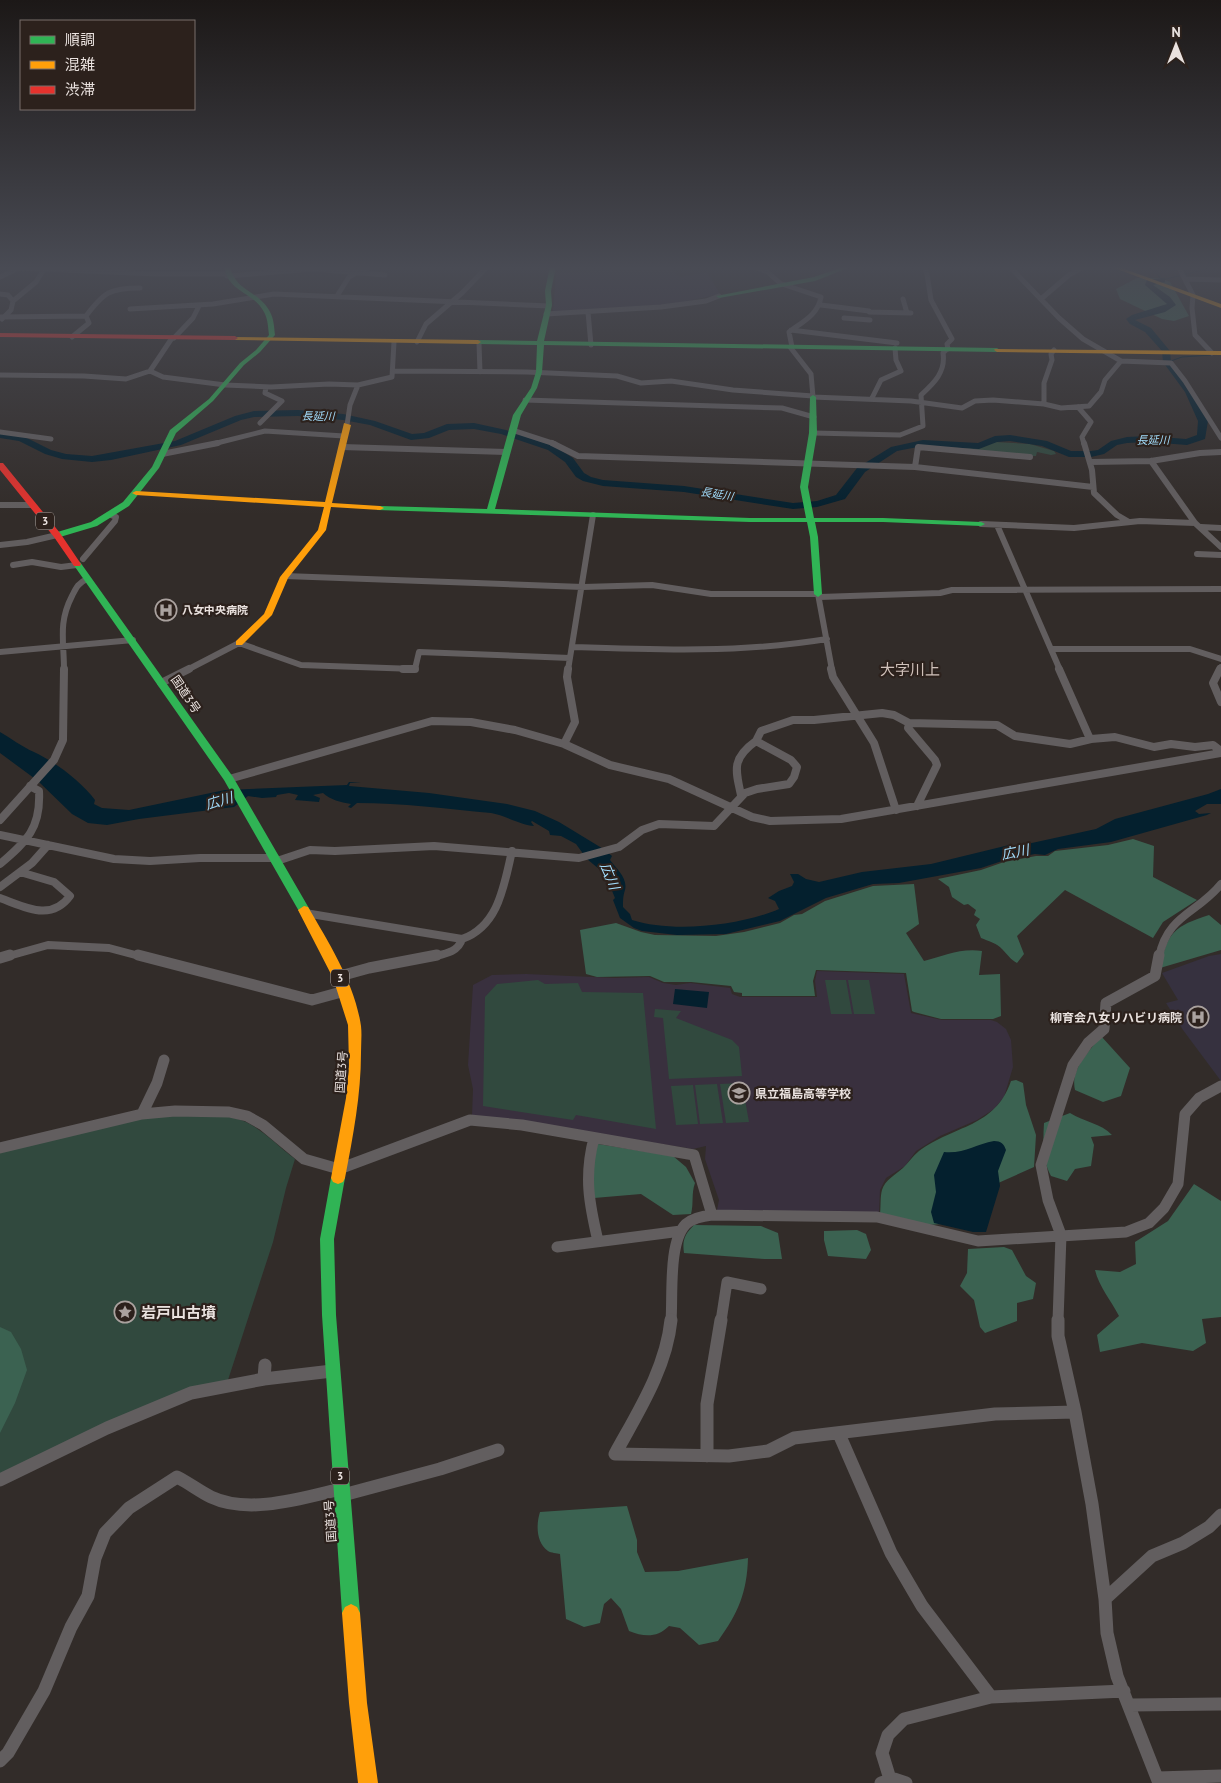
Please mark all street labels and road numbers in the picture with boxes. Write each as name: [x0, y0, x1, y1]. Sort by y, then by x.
road number: 3: [36, 512, 54, 530]
street label: 国道3号: [168, 672, 204, 716]
road number: 3: [331, 970, 349, 986]
street label: 国道3号: [332, 1050, 350, 1094]
road number: 3: [331, 1468, 349, 1484]
street label: 国道3号: [321, 1499, 339, 1543]

